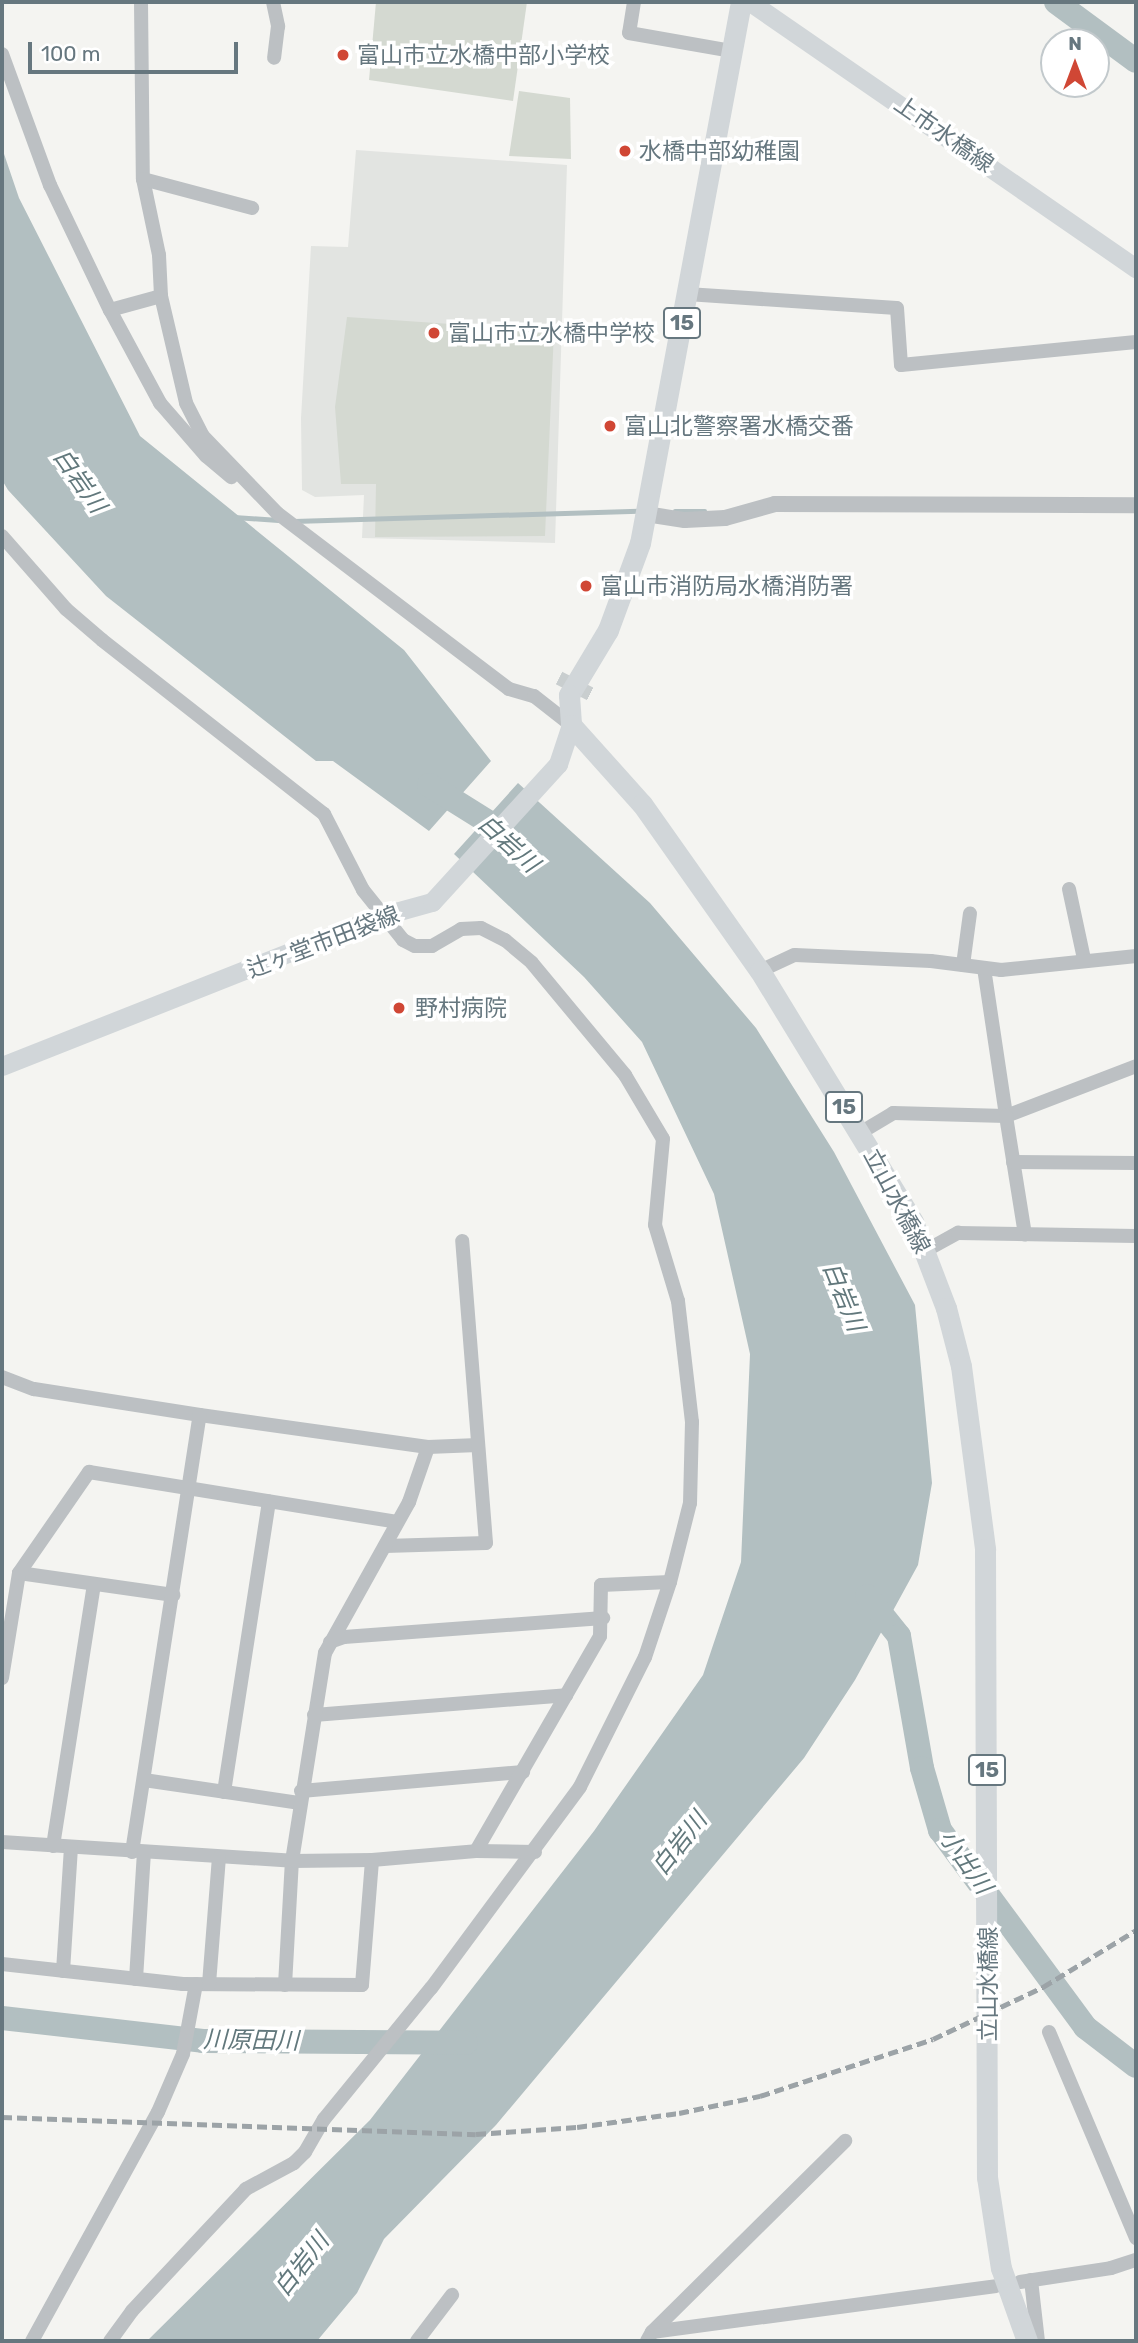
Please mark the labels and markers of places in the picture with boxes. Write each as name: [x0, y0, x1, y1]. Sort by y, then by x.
place label: 富山市立水橋中部小学校: [357, 41, 610, 69]
marker: 富山市立水橋中部小学校: [335, 47, 351, 63]
place label: 水橋中部幼稚園: [639, 137, 800, 165]
marker: 水橋中部幼稚園: [617, 143, 633, 159]
place label: 富山市立水橋中学校: [448, 319, 655, 347]
marker: 富山市立水橋中学校: [426, 325, 442, 341]
place label: 富山北警察署水橋交番: [624, 412, 854, 440]
marker: 富山北警察署水橋交番: [602, 418, 618, 434]
place label: 富山市消防局水橋消防署: [600, 572, 853, 600]
marker: 富山市消防局水橋消防署: [578, 578, 594, 594]
place label: 野村病院: [415, 994, 507, 1022]
marker: 野村病院: [389, 998, 409, 1018]

